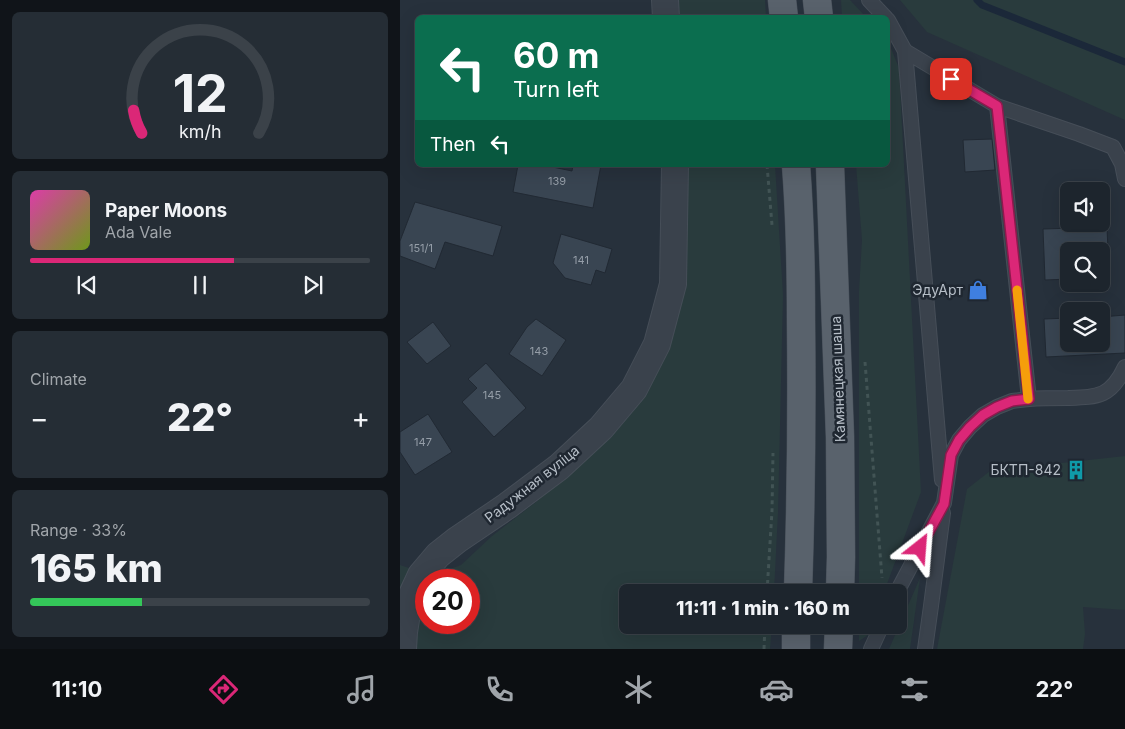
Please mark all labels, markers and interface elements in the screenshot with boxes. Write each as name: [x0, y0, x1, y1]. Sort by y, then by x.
text: 60 m: [513, 34, 600, 76]
icon: left: [430, 35, 495, 100]
pin: [930, 58, 972, 100]
text: 12: [172, 62, 228, 125]
icon: arrive: [937, 65, 965, 93]
text: Turn left: [513, 76, 599, 102]
text: km/h: [179, 121, 221, 142]
icon: left: [486, 130, 514, 158]
text: Then: [430, 133, 476, 156]
house number: 139: [548, 174, 566, 188]
map controls: [1060, 182, 1110, 352]
button: sound: [1060, 182, 1110, 232]
text: Paper Moons: [105, 199, 227, 222]
text: Ada Vale: [105, 222, 172, 242]
house number: 151/1: [409, 241, 433, 255]
button: search: [1060, 242, 1110, 292]
house number: 141: [573, 253, 589, 267]
icon: previous: [73, 271, 101, 299]
icon: pause: [186, 271, 214, 299]
icon: next: [299, 271, 327, 299]
shop icon: ЭдуАрт: [967, 279, 989, 301]
place label: ЭдуАрт: [912, 281, 963, 298]
button: layers: [1060, 302, 1110, 352]
street label: Камянецкая шаша: [827, 316, 848, 443]
house number: 143: [530, 344, 548, 358]
text: Climate: [30, 369, 87, 389]
house number: 145: [483, 388, 501, 402]
text: 22°: [167, 394, 233, 440]
text: −: [30, 401, 49, 435]
text: +: [351, 401, 370, 435]
house number: 147: [414, 435, 432, 449]
street label: Радужная вуліца: [481, 441, 582, 526]
building icon: БКТП-842: [1065, 459, 1087, 481]
place label: БКТП-842: [990, 461, 1061, 478]
text: Range · 33%: [30, 520, 127, 540]
position arrow: [893, 521, 945, 573]
text: 165 km: [30, 545, 163, 591]
speed limit sign: 20: [415, 569, 480, 634]
text: 11:11 · 1 min · 160 m: [676, 597, 850, 620]
icon: directions: [206, 672, 241, 707]
icon: music: [344, 672, 379, 707]
icon: phone: [482, 672, 517, 707]
icon: climate: [621, 672, 656, 707]
icon: car: [759, 672, 794, 707]
icon: filters: [897, 672, 932, 707]
text: 11:10: [52, 676, 102, 702]
text: 22°: [1035, 676, 1073, 702]

